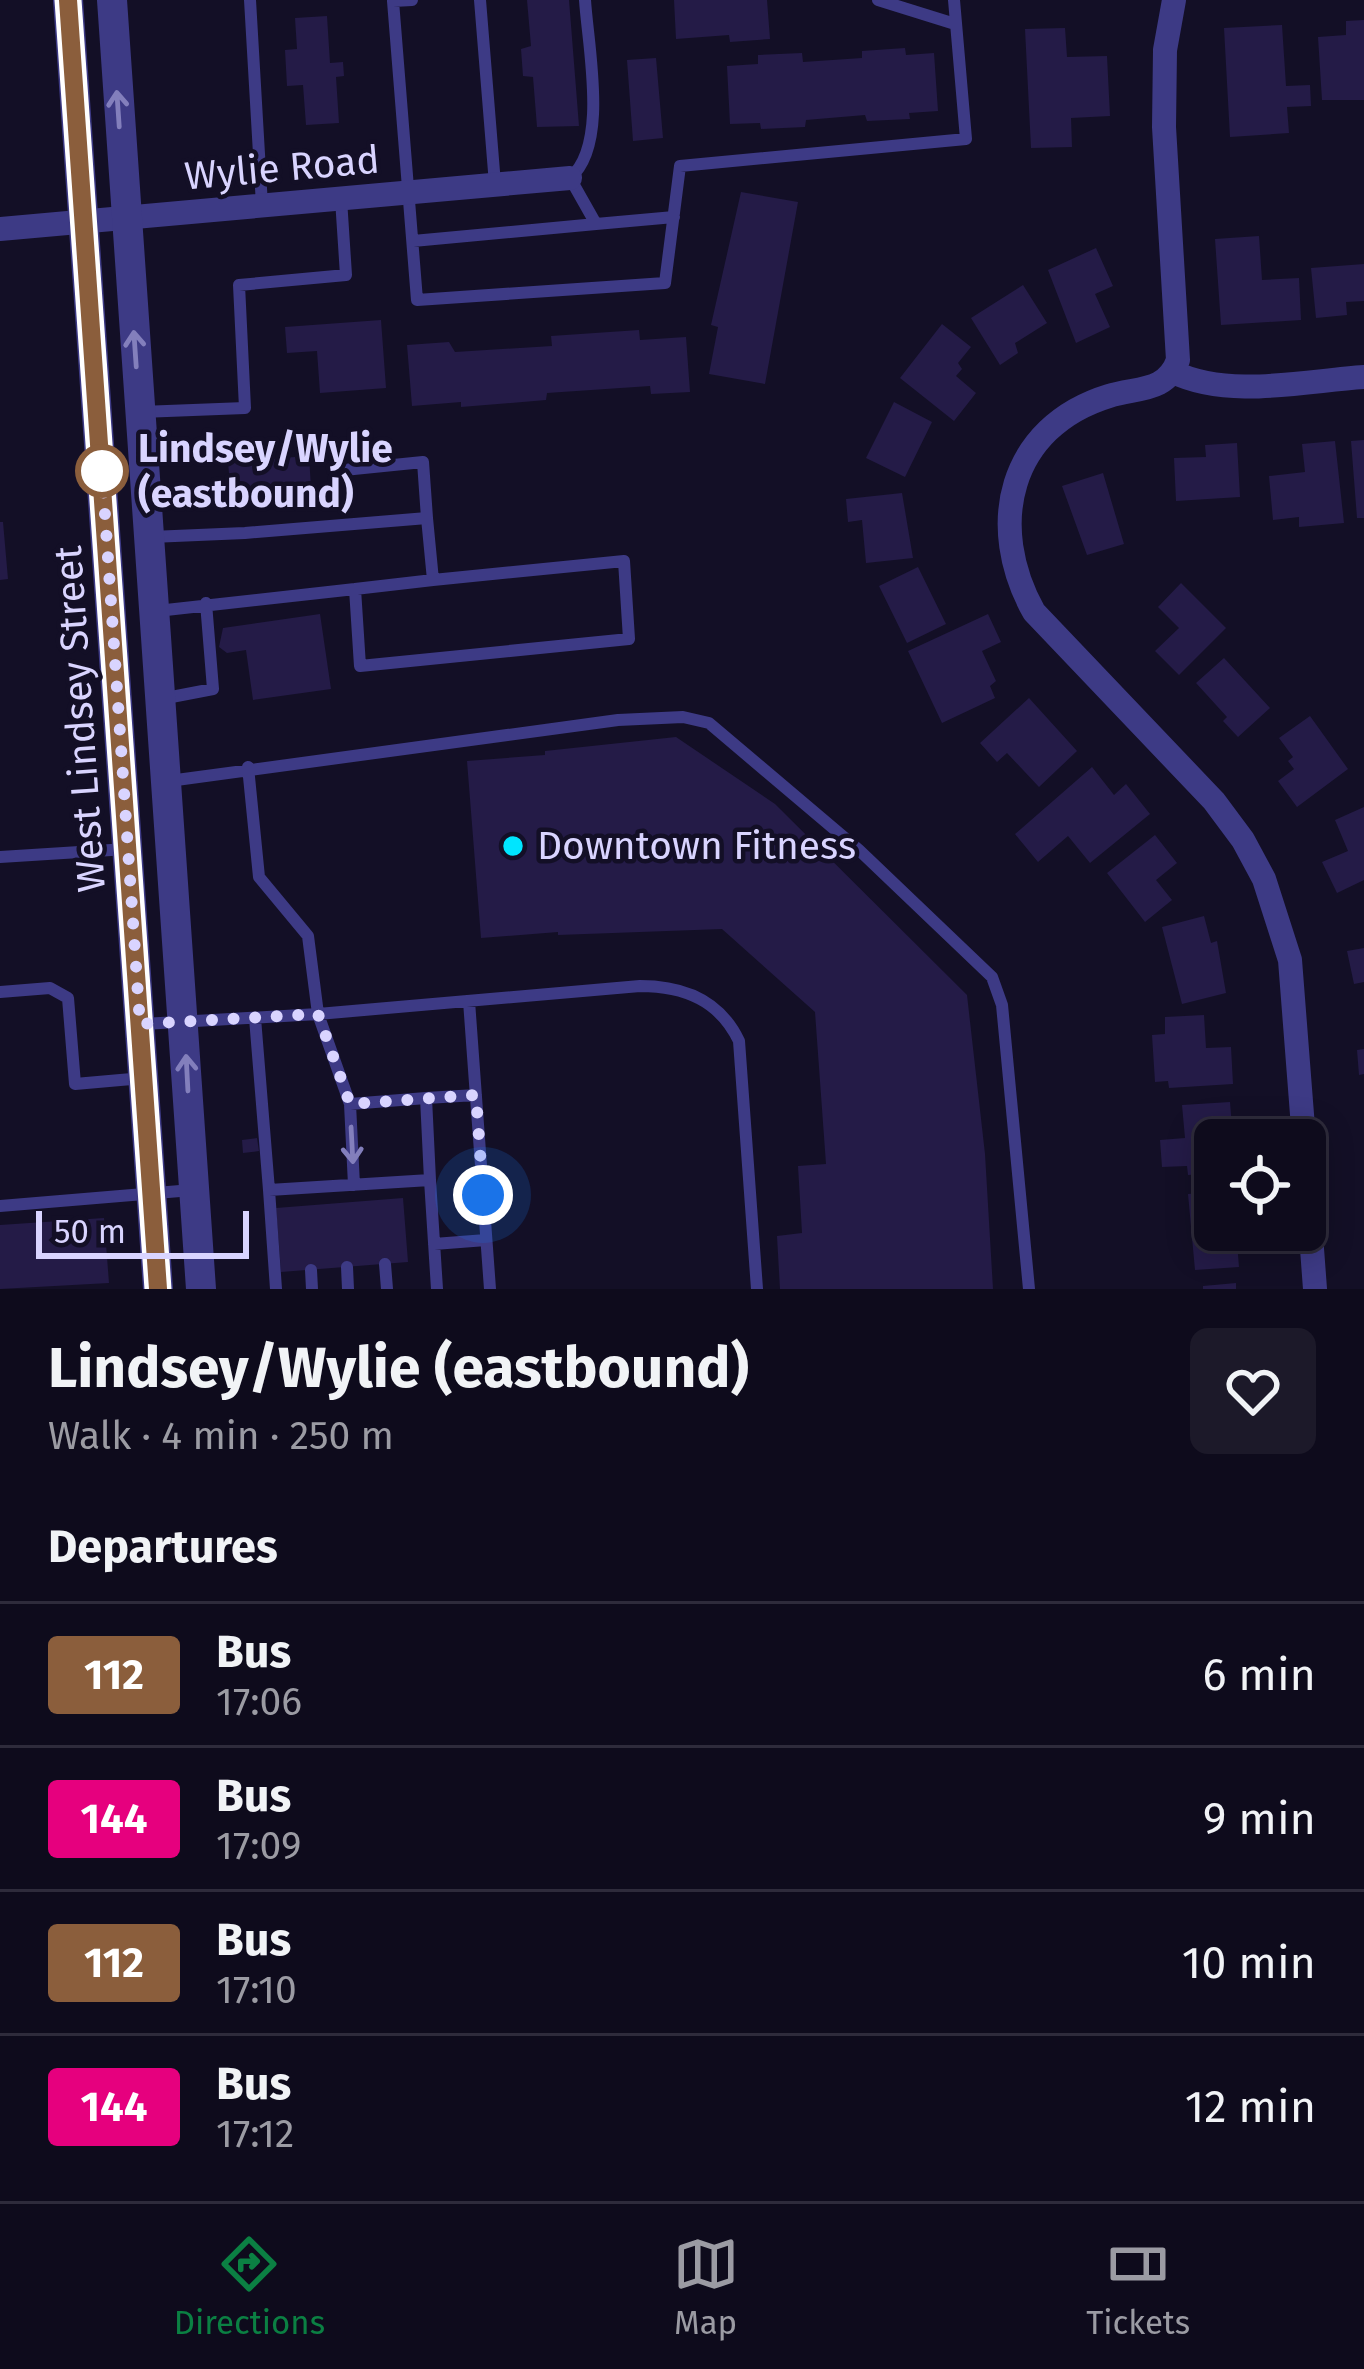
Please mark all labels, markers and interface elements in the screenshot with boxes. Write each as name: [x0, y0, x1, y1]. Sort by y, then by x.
one-way arrow: [107, 90, 130, 129]
street label: Wylie Road: [183, 137, 381, 199]
one-way arrow: [124, 330, 147, 369]
place label: Lindsey/Wylie (eastbound): [138, 426, 393, 517]
marker: Lindsey/Wylie (eastbound): [77, 446, 127, 496]
street label: West Lindsey Street: [45, 543, 115, 894]
place label: Downtown Fitness: [537, 823, 856, 869]
marker: Downtown Fitness: [500, 833, 526, 859]
one-way arrow: [176, 1054, 199, 1093]
map controls: [1194, 1119, 1326, 1251]
button: locate: [1194, 1119, 1326, 1251]
one-way arrow: [341, 1125, 364, 1164]
your location: [453, 1165, 513, 1225]
scale bar: [36, 1205, 249, 1258]
text: 50 m: [54, 1212, 126, 1252]
button: heart: [1190, 1328, 1316, 1454]
text: Lindsey/Wylie (eastbound): [48, 1334, 749, 1402]
text: Walk · 4 min · 250 m: [48, 1413, 394, 1459]
text: Departures: [48, 1520, 278, 1574]
text: Bus: [216, 1625, 291, 1679]
text: 6 min: [1202, 1648, 1316, 1702]
text: 112: [84, 1650, 144, 1700]
text: 17:06: [216, 1679, 302, 1725]
text: Bus: [216, 1769, 291, 1823]
text: 9 min: [1203, 1792, 1316, 1846]
text: 144: [81, 1794, 147, 1844]
text: 17:09: [216, 1823, 301, 1869]
text: Bus: [216, 1913, 291, 1967]
text: 10 min: [1182, 1936, 1316, 1990]
text: 112: [84, 1938, 144, 1988]
text: 17:10: [216, 1967, 297, 2013]
text: Bus: [216, 2057, 291, 2111]
text: 12 min: [1185, 2080, 1316, 2134]
text: 144: [81, 2082, 147, 2132]
text: 17:12: [216, 2111, 294, 2157]
tab: Directions: [174, 2231, 325, 2343]
tab: Map: [673, 2231, 739, 2343]
tab: Tickets: [1086, 2231, 1190, 2343]

